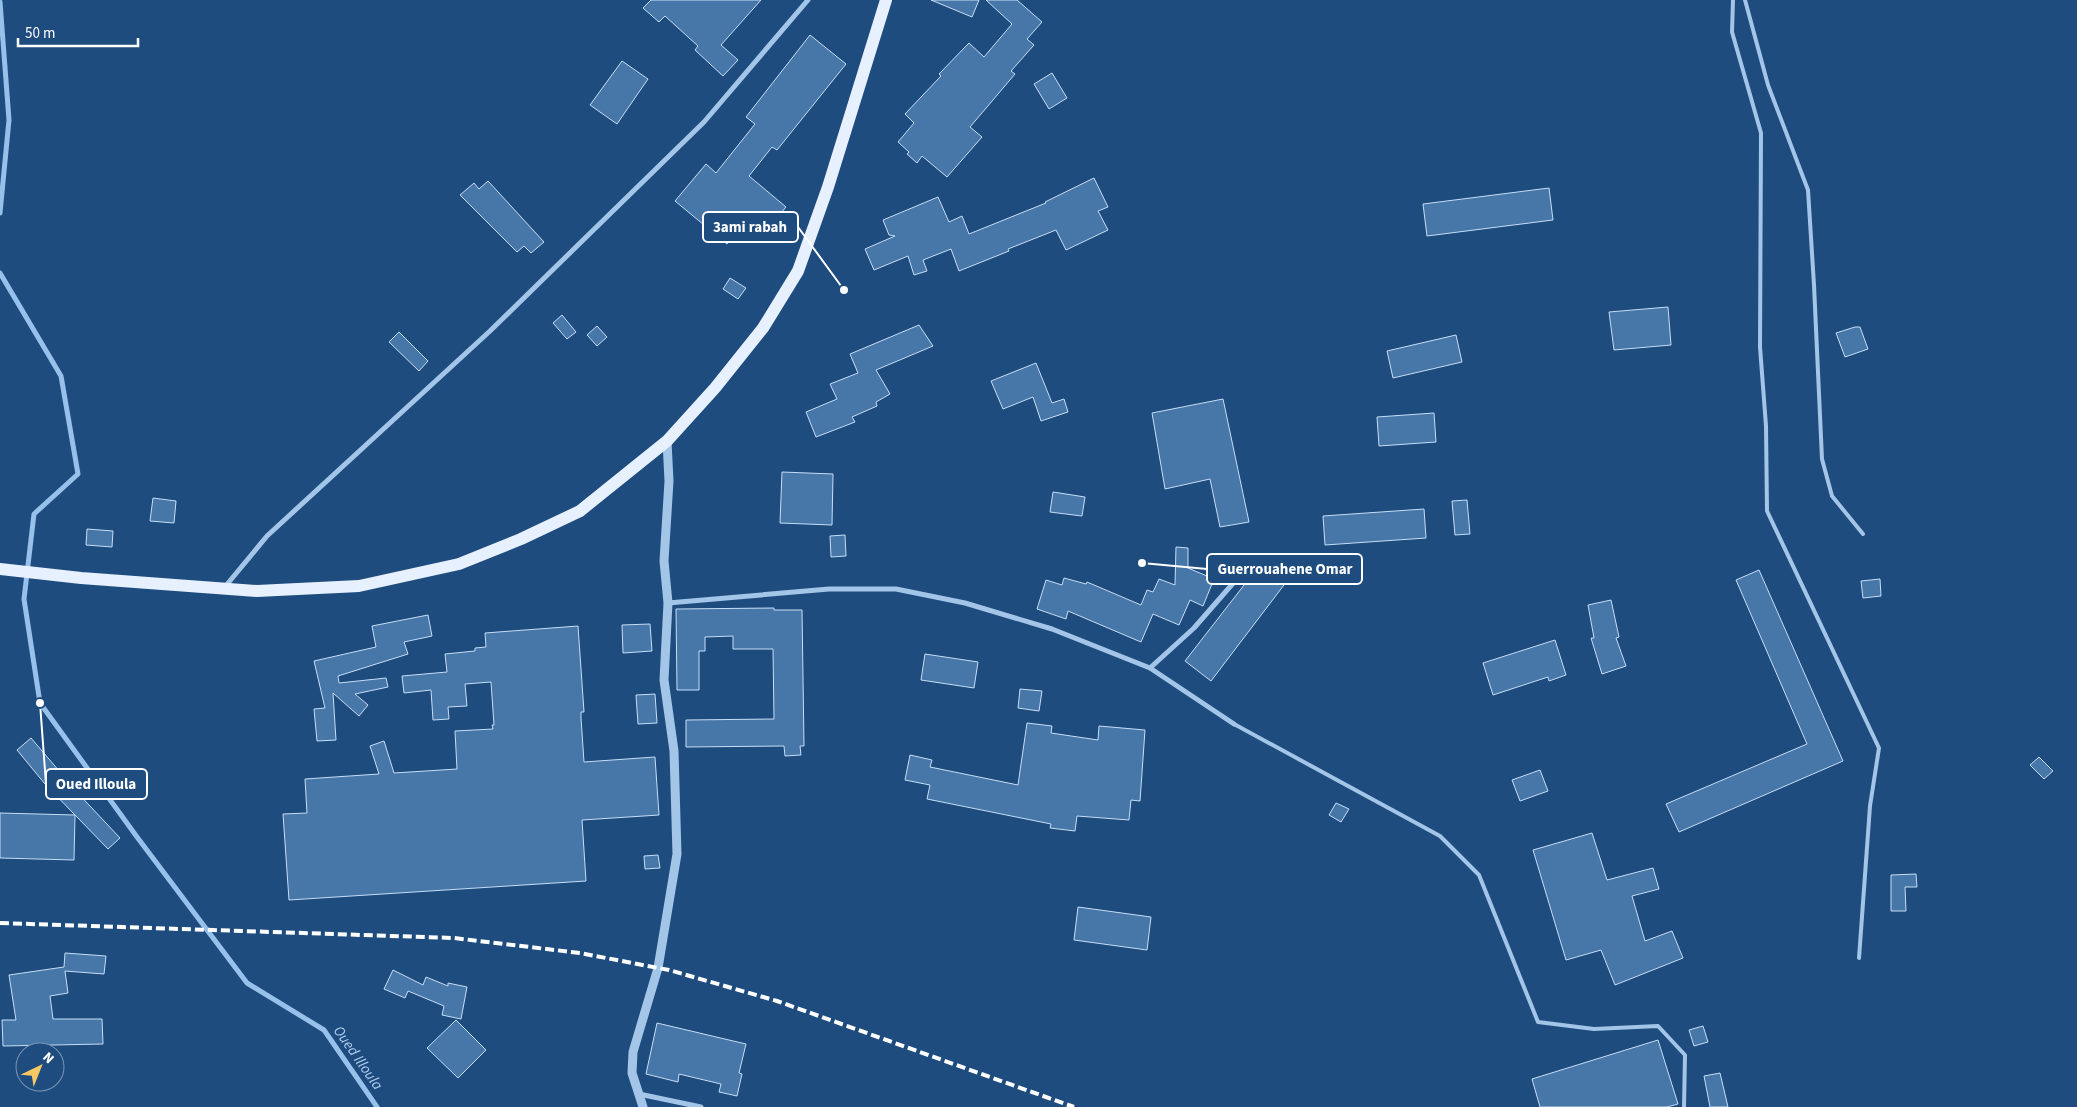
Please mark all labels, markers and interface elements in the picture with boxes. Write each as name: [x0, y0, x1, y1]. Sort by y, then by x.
scale bar: [18, 15, 138, 47]
text: 50 m: [25, 23, 55, 44]
callout: 3ami rabah: [703, 212, 798, 242]
text: 3ami rabah: [713, 217, 787, 238]
callout: Guerrouahene Omar: [1207, 554, 1362, 584]
text: Guerrouahene Omar: [1217, 559, 1353, 580]
callout: Oued Illoula: [46, 769, 147, 799]
text: Oued Illoula: [56, 774, 136, 795]
water label: Oued Illoula: [328, 1022, 388, 1094]
north arrow: [15, 1042, 65, 1092]
text: N: [38, 1048, 58, 1069]

